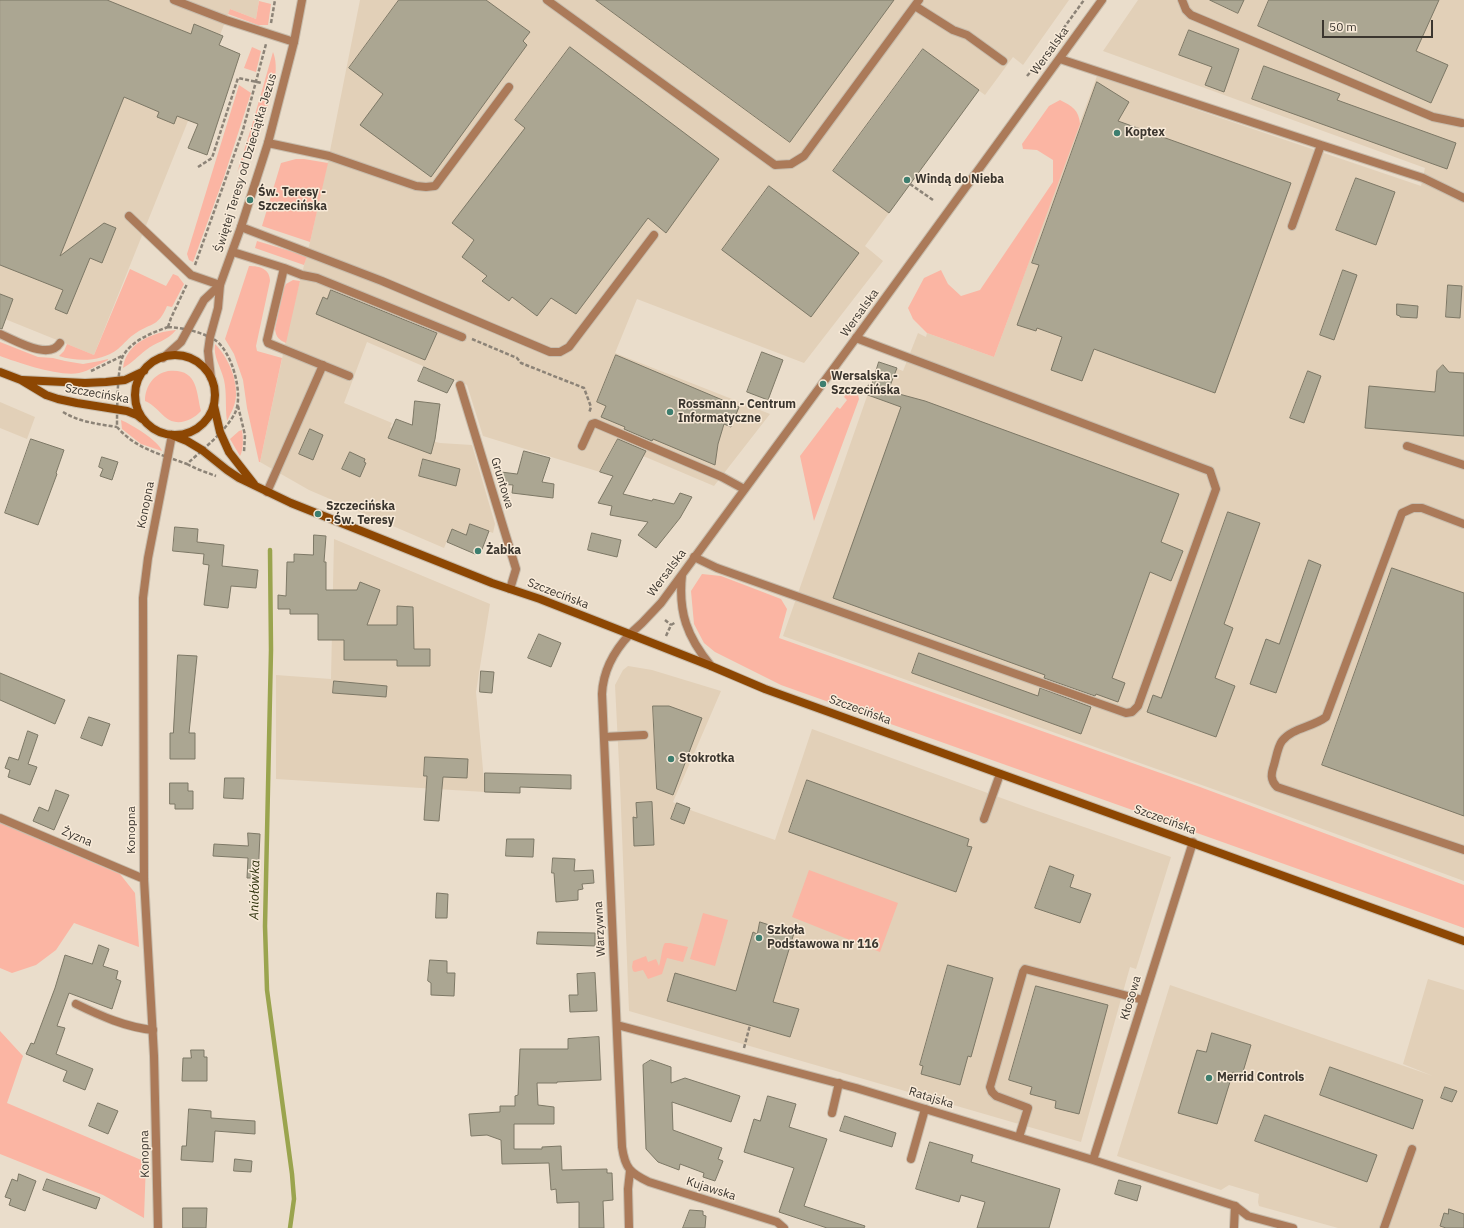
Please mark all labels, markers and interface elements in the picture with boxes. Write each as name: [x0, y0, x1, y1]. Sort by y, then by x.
scale bar: [1324, 12, 1435, 38]
text: 50 m: [1329, 19, 1357, 34]
street label: Wersalska: [1028, 24, 1072, 78]
street label: Świętej Teresy od Dzieciątka Jezus: [212, 72, 280, 254]
place label: Koptex: [1125, 126, 1165, 140]
marker: Koptex: [1112, 128, 1122, 138]
place label: Windą do Nieba: [915, 173, 1004, 187]
marker: Windą do Nieba: [902, 175, 912, 185]
place label: Św. Teresy - Szczecińska: [258, 186, 327, 214]
marker: Św. Teresy - Szczecińska: [245, 195, 255, 205]
street label: Wersalska: [838, 286, 882, 340]
place label: Wersalska - Szczecińska: [831, 370, 900, 398]
marker: Wersalska - Szczecińska: [818, 379, 828, 389]
street label: Szczecińska: [64, 381, 130, 407]
place label: Rossmann - Centrum Informatyczne: [678, 398, 796, 426]
marker: Rossmann - Centrum Informatyczne: [665, 407, 675, 417]
street label: Gruntowa: [487, 456, 517, 510]
street label: Konopna: [134, 480, 158, 530]
place label: Szczecińska - Św. Teresy: [326, 500, 395, 528]
marker: Szczecińska - Św. Teresy: [313, 509, 323, 519]
place label: Żabka: [486, 544, 521, 558]
marker: Żabka: [473, 546, 483, 556]
street label: Wersalska: [645, 546, 689, 600]
street label: Szczecińska: [525, 576, 591, 612]
street label: Szczecińska: [827, 692, 893, 728]
place label: Stokrotka: [679, 752, 734, 766]
marker: Stokrotka: [666, 754, 676, 764]
street label: Szczecińska: [1132, 802, 1198, 838]
street label: Konopna: [125, 806, 139, 854]
street label: Żyzna: [60, 824, 94, 850]
water label: Aniołówka: [247, 860, 263, 920]
street label: Warzywna: [591, 901, 609, 957]
place label: Szkoła Podstawowa nr 116: [767, 924, 879, 952]
marker: Szkoła Podstawowa nr 116: [754, 933, 764, 943]
street label: Kłosowa: [1117, 974, 1145, 1022]
place label: Merrid Controls: [1217, 1071, 1304, 1085]
marker: Merrid Controls: [1204, 1073, 1214, 1083]
street label: Ratajska: [907, 1084, 955, 1112]
street label: Konopna: [137, 1130, 153, 1178]
street label: Kujawska: [684, 1174, 738, 1204]

